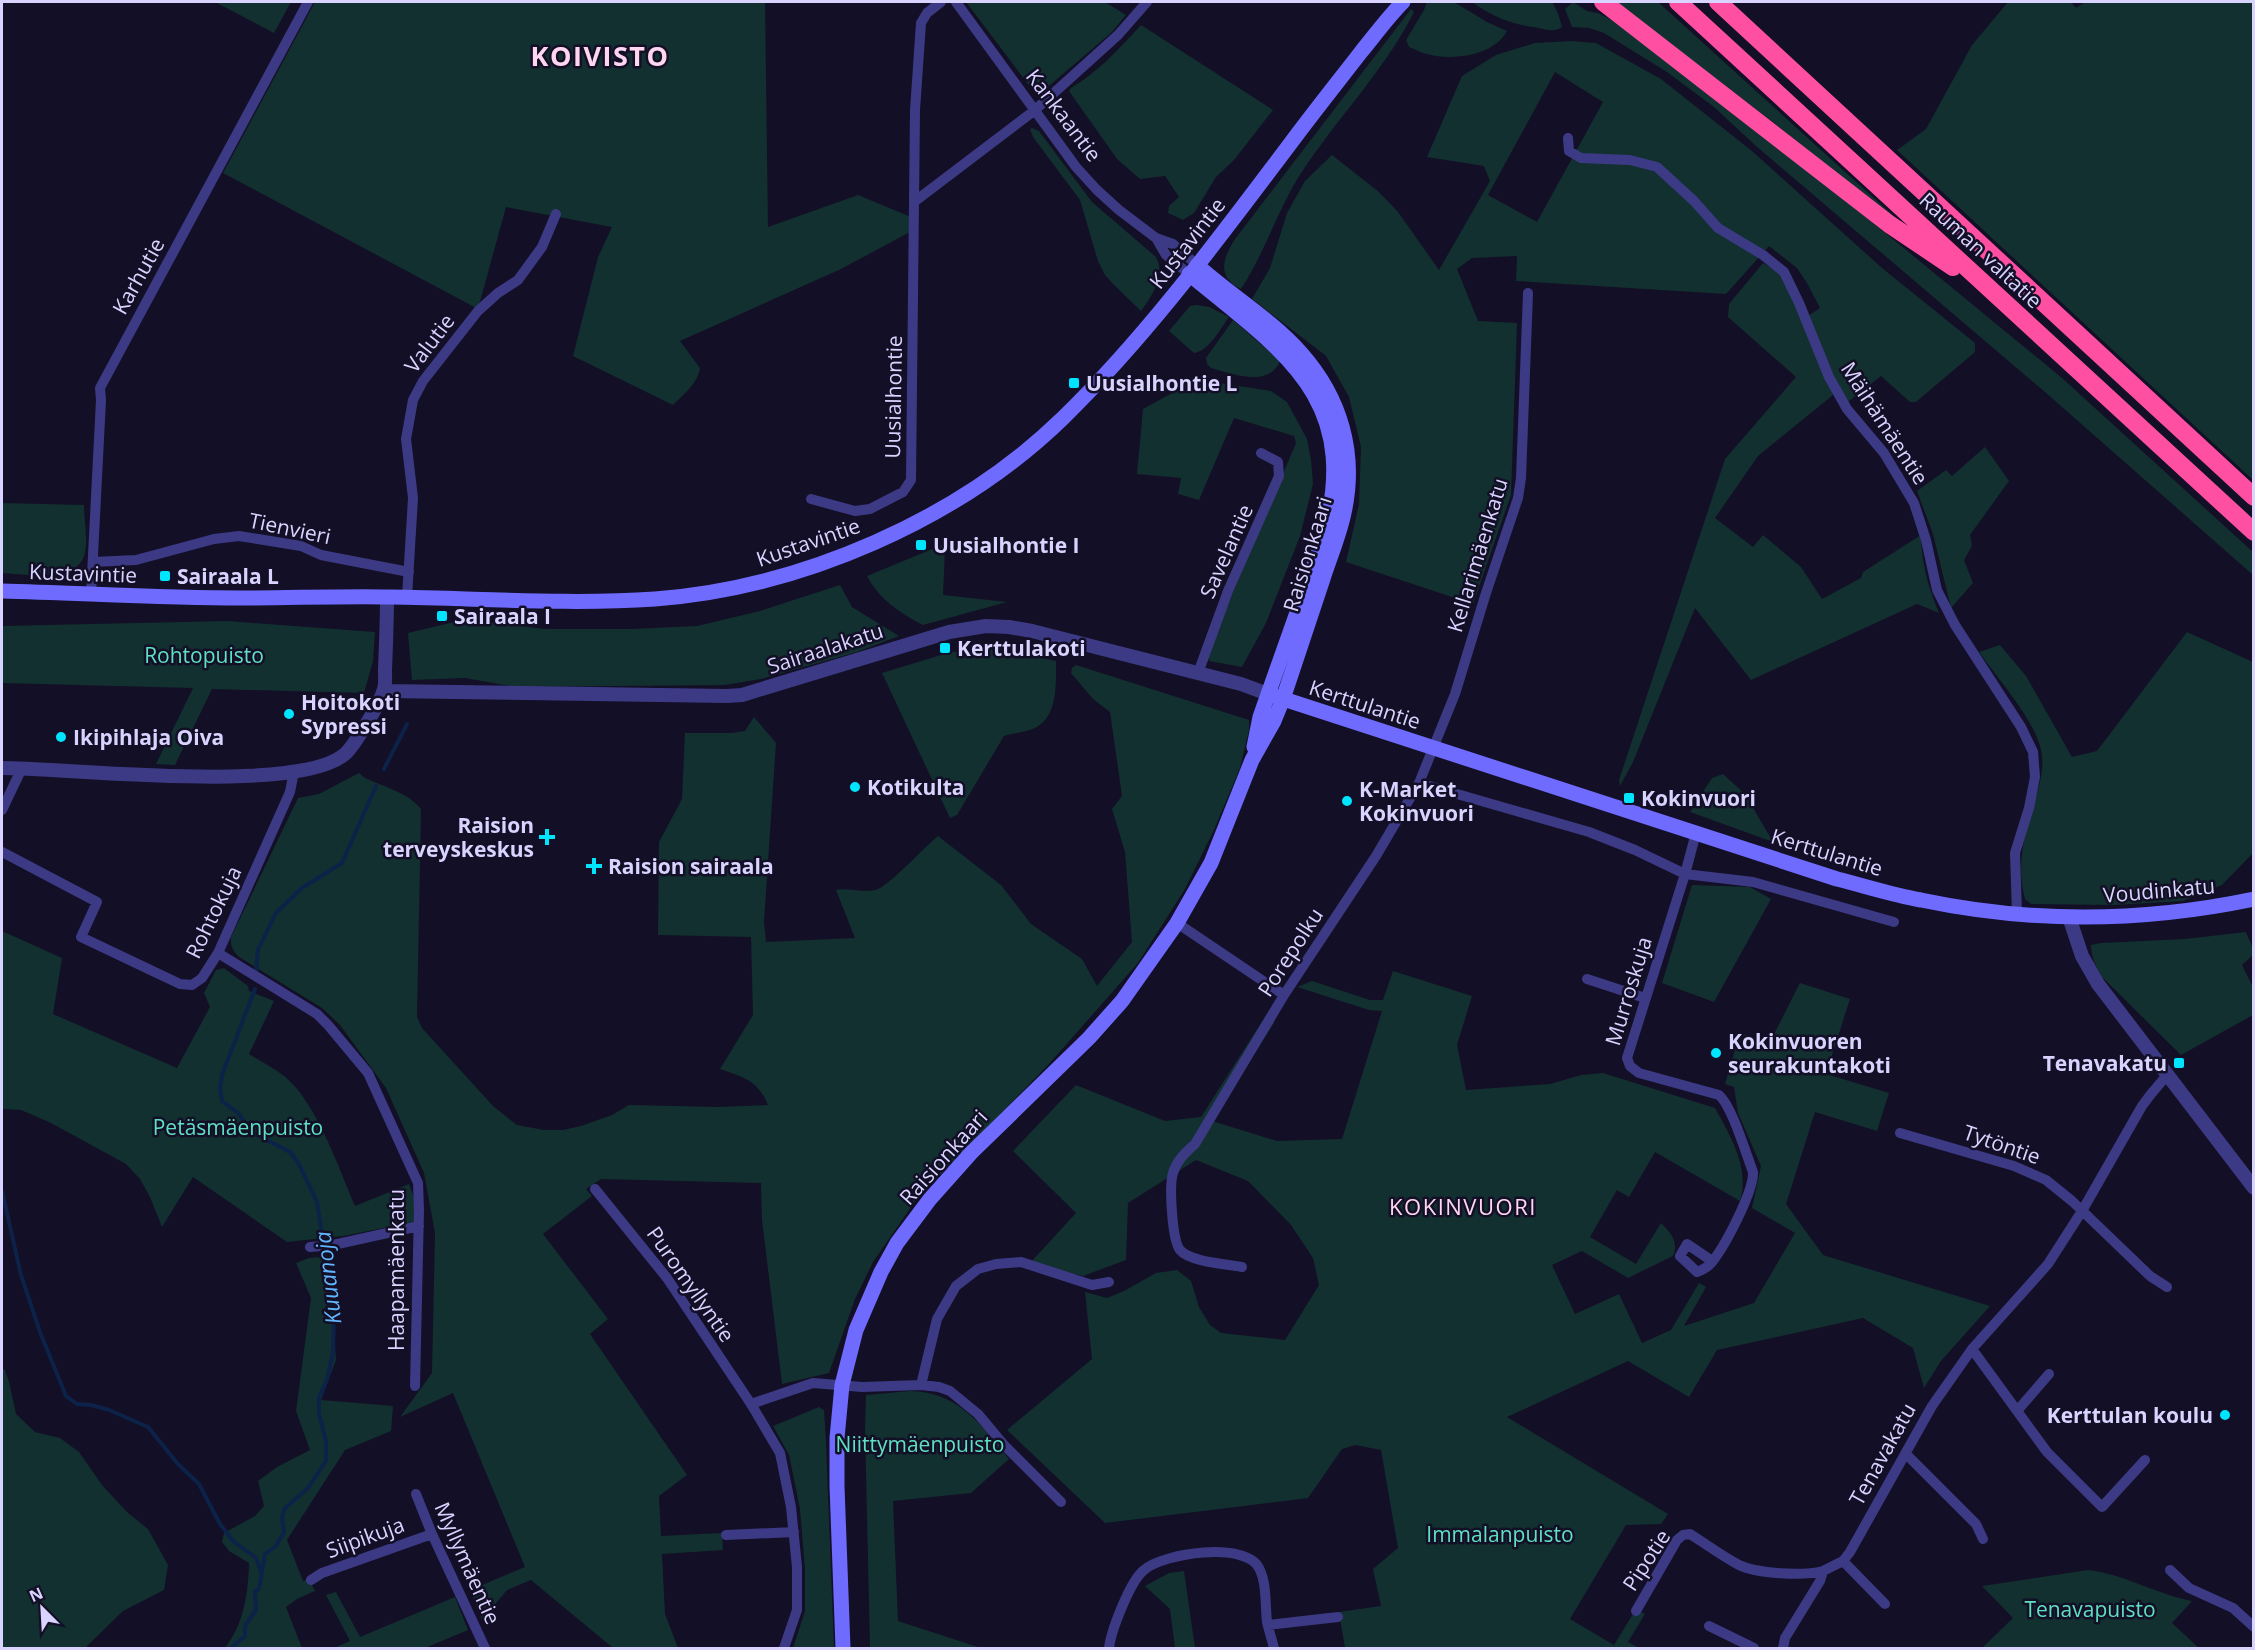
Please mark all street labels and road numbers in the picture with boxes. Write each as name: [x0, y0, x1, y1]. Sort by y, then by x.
street label: Kankaantie: [1020, 63, 1108, 167]
street label: Rauman valtatie: [1914, 186, 2048, 314]
street label: Kustavintie: [1143, 192, 1231, 294]
street label: Karhutie: [106, 233, 170, 319]
street label: Valutie: [398, 308, 460, 378]
street label: Uusialhontie: [878, 335, 908, 459]
street label: Mäihämäentie: [1835, 356, 1935, 490]
street label: Kellarimäenkatu: [1440, 475, 1514, 635]
street label: Raisionkaari: [1276, 493, 1338, 615]
street label: Savelantie: [1193, 500, 1259, 602]
street label: Tienvieri: [246, 506, 334, 550]
street label: Kustavintie: [752, 511, 864, 573]
street label: Kustavintie: [28, 557, 138, 589]
street label: Sairaalakatu: [763, 616, 887, 680]
street label: Kerttulantie: [1306, 673, 1424, 735]
street label: Kerttulantie: [1768, 822, 1886, 882]
street label: Rohtokuja: [179, 861, 247, 963]
street label: Voudinkatu: [2102, 871, 2216, 909]
street label: Porepolku: [1251, 902, 1329, 1002]
street label: Murroskuja: [1598, 933, 1658, 1049]
street label: Raisionkaari: [893, 1103, 993, 1211]
street label: Tytöntie: [1960, 1118, 2044, 1170]
street label: Haapamäenkatu: [382, 1189, 410, 1351]
street label: Puromyllyntie: [641, 1221, 741, 1347]
street label: Tenavakatu: [1842, 1398, 1922, 1510]
street label: Myllymäentie: [429, 1498, 507, 1628]
street label: Siipikuja: [322, 1510, 408, 1564]
street label: Pipotie: [1616, 1524, 1676, 1596]

